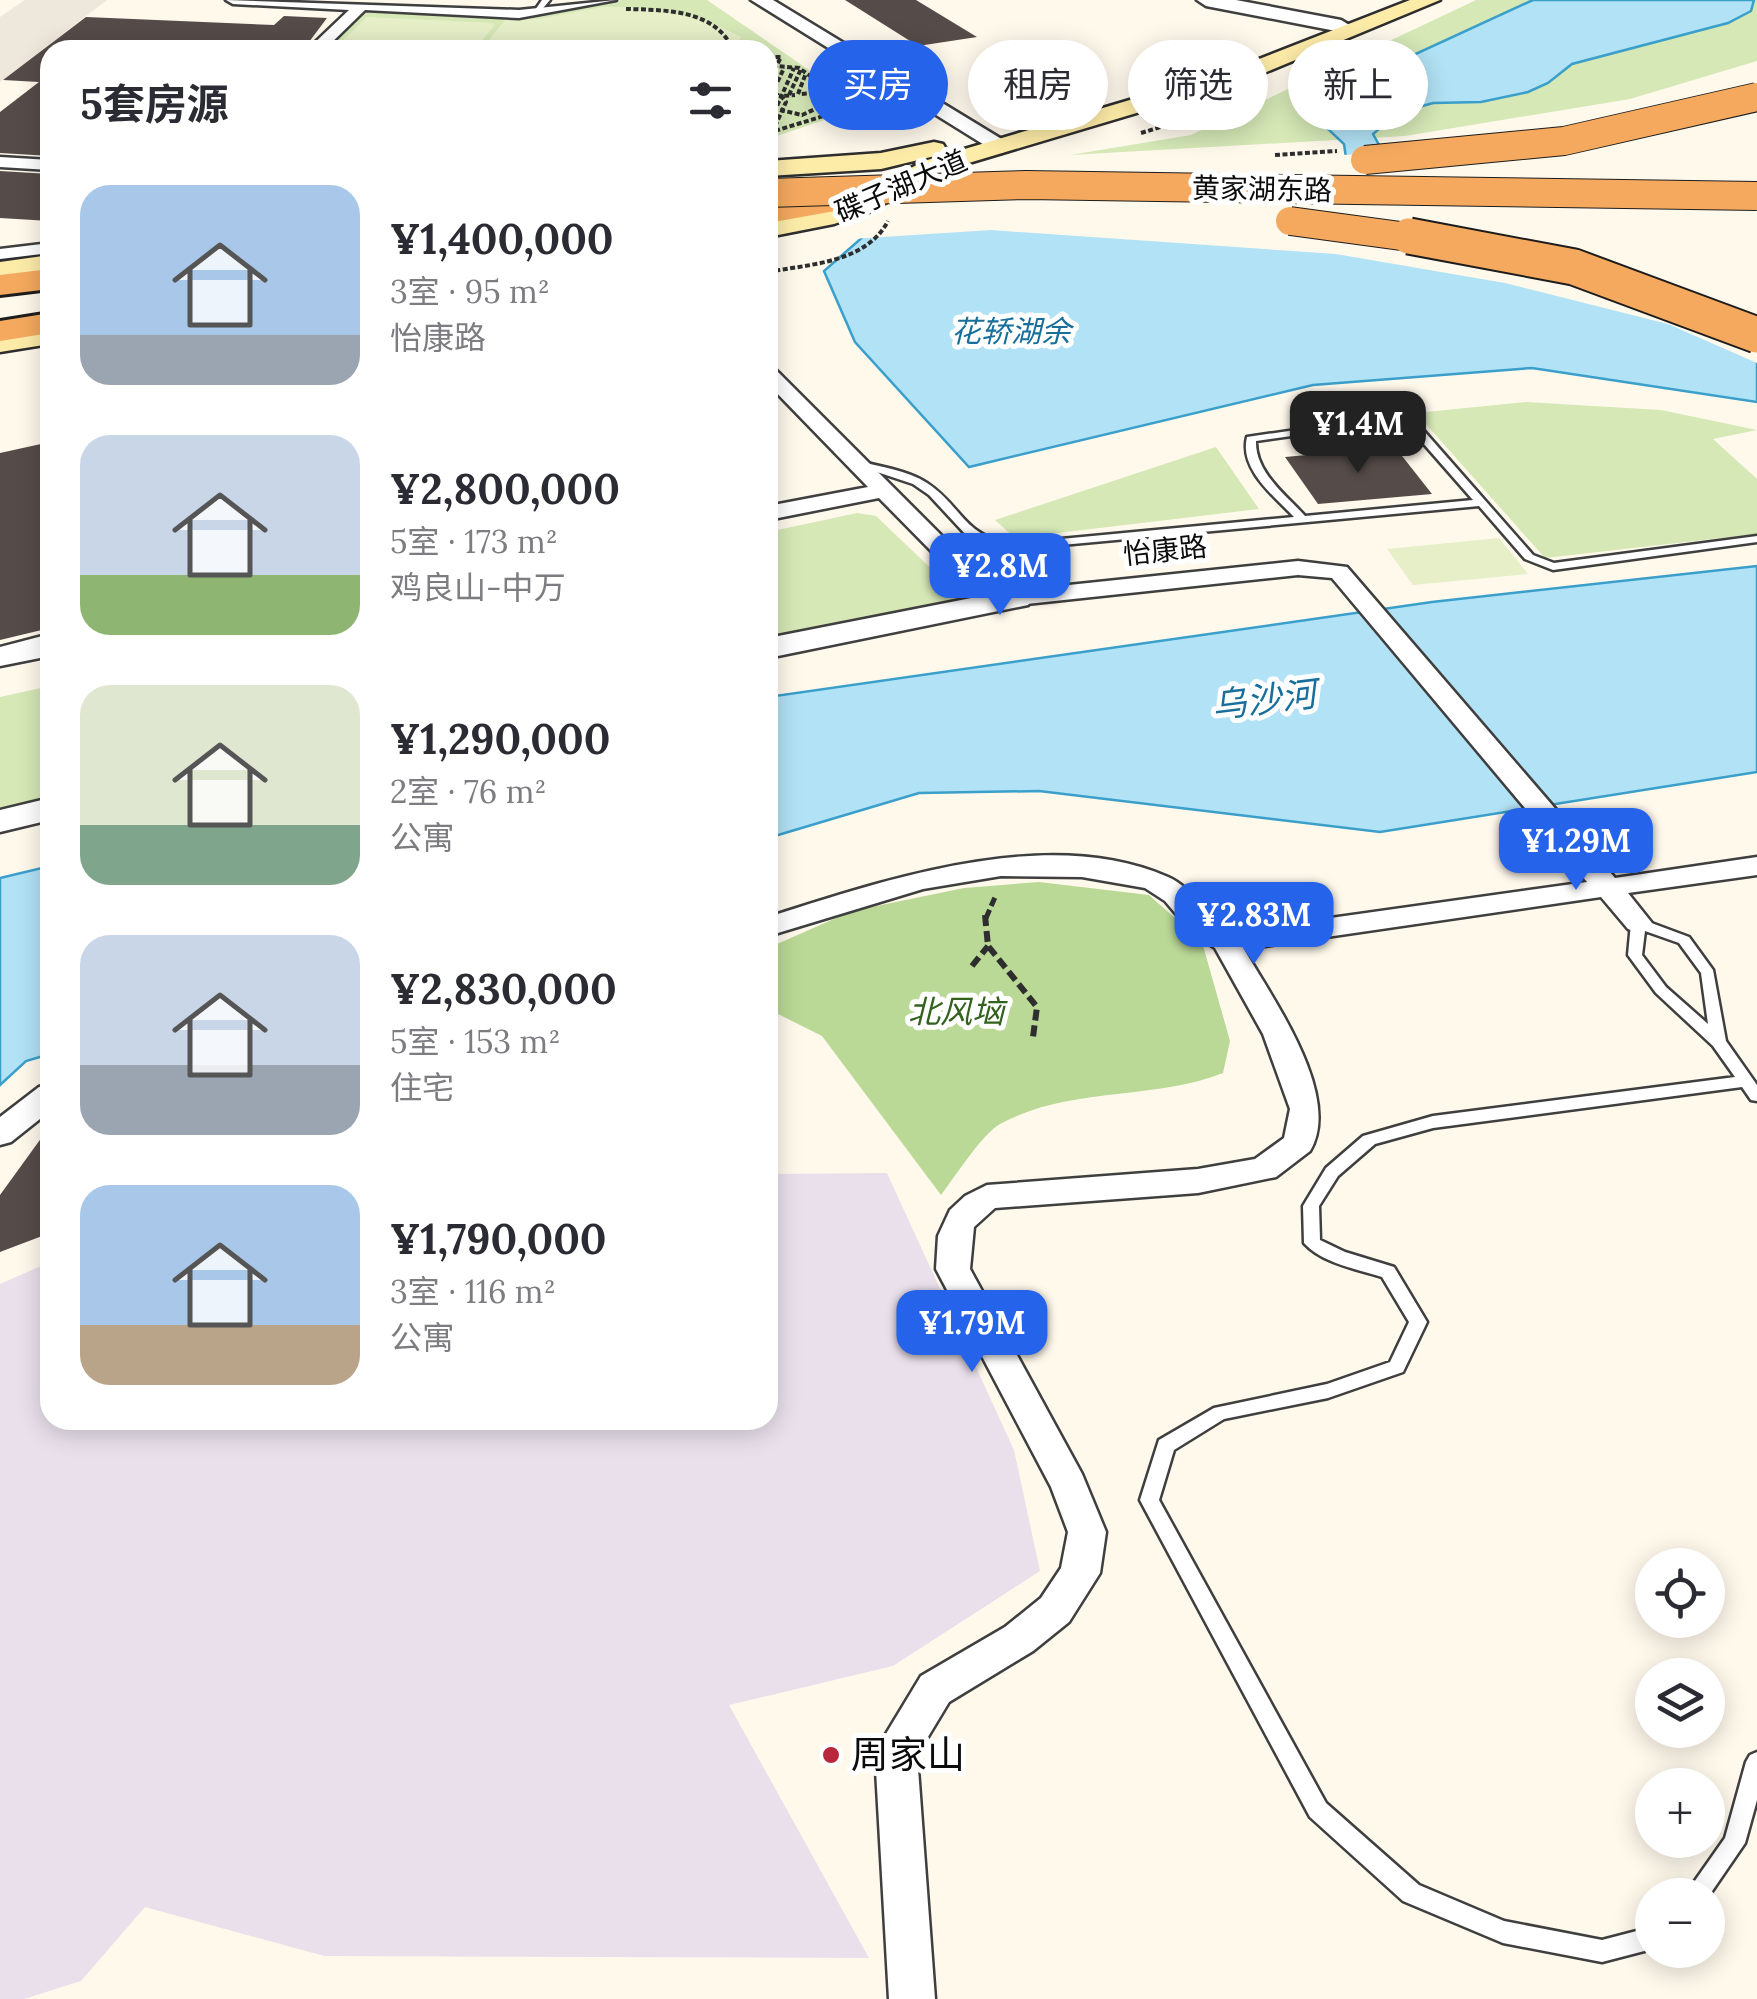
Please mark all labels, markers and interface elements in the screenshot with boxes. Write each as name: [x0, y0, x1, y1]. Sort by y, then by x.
chip: 买房: [808, 40, 948, 130]
chip: 租房: [968, 40, 1108, 130]
chip: 筛选: [1128, 40, 1268, 130]
chip: 新上: [1288, 40, 1428, 130]
icon: filters: [683, 73, 738, 128]
text: 5套房源: [80, 77, 229, 131]
street label: 碟子湖大道: [830, 142, 972, 230]
street label: 黄家湖东路: [1192, 170, 1332, 208]
text: ¥1,400,000: [390, 212, 614, 266]
icon: home: [160, 225, 280, 345]
text: 3室 · 95 m²: [390, 271, 550, 312]
water label: 花轿湖余: [951, 312, 1075, 350]
text: 怡康路: [390, 317, 486, 358]
pin: ¥1.4M: [1288, 391, 1428, 476]
text: ¥1.4M: [1312, 403, 1404, 444]
text: ¥2,800,000: [390, 462, 620, 516]
icon: home: [160, 475, 280, 595]
text: 5室 · 173 m²: [390, 521, 558, 562]
street label: 怡康路: [1121, 528, 1209, 572]
pin: ¥2.8M: [930, 533, 1070, 618]
text: ¥2.8M: [951, 545, 1049, 586]
text: 鸡良山-中万: [390, 567, 566, 608]
water label: 乌沙河: [1209, 670, 1325, 728]
text: ¥1,290,000: [390, 712, 610, 766]
icon: home: [160, 725, 280, 845]
text: 2室 · 76 m²: [390, 771, 547, 812]
pin: ¥1.29M: [1495, 808, 1657, 893]
text: 公寓: [390, 817, 454, 858]
text: ¥1.29M: [1521, 820, 1631, 861]
pin: ¥2.83M: [1173, 882, 1335, 967]
text: ¥2.83M: [1197, 894, 1311, 935]
text: ¥2,830,000: [390, 962, 617, 1016]
icon: home: [160, 975, 280, 1095]
park label: 北风垴: [908, 991, 1008, 1032]
text: 5室 · 153 m²: [390, 1021, 561, 1062]
text: 住宅: [390, 1067, 454, 1108]
text: ¥1,790,000: [390, 1212, 607, 1266]
icon: home: [160, 1225, 280, 1345]
text: 3室 · 116 m²: [390, 1271, 556, 1312]
pin: ¥1.79M: [891, 1290, 1053, 1375]
text: ¥1.79M: [918, 1302, 1026, 1343]
text: 公寓: [390, 1317, 454, 1358]
map controls: [1635, 1548, 1725, 1968]
button: locate: [1635, 1548, 1725, 1638]
button: layers: [1635, 1658, 1725, 1748]
place label: 周家山: [851, 1730, 965, 1778]
marker: 周家山: [820, 1744, 842, 1766]
button: +: [1635, 1768, 1725, 1858]
button: −: [1635, 1878, 1725, 1968]

